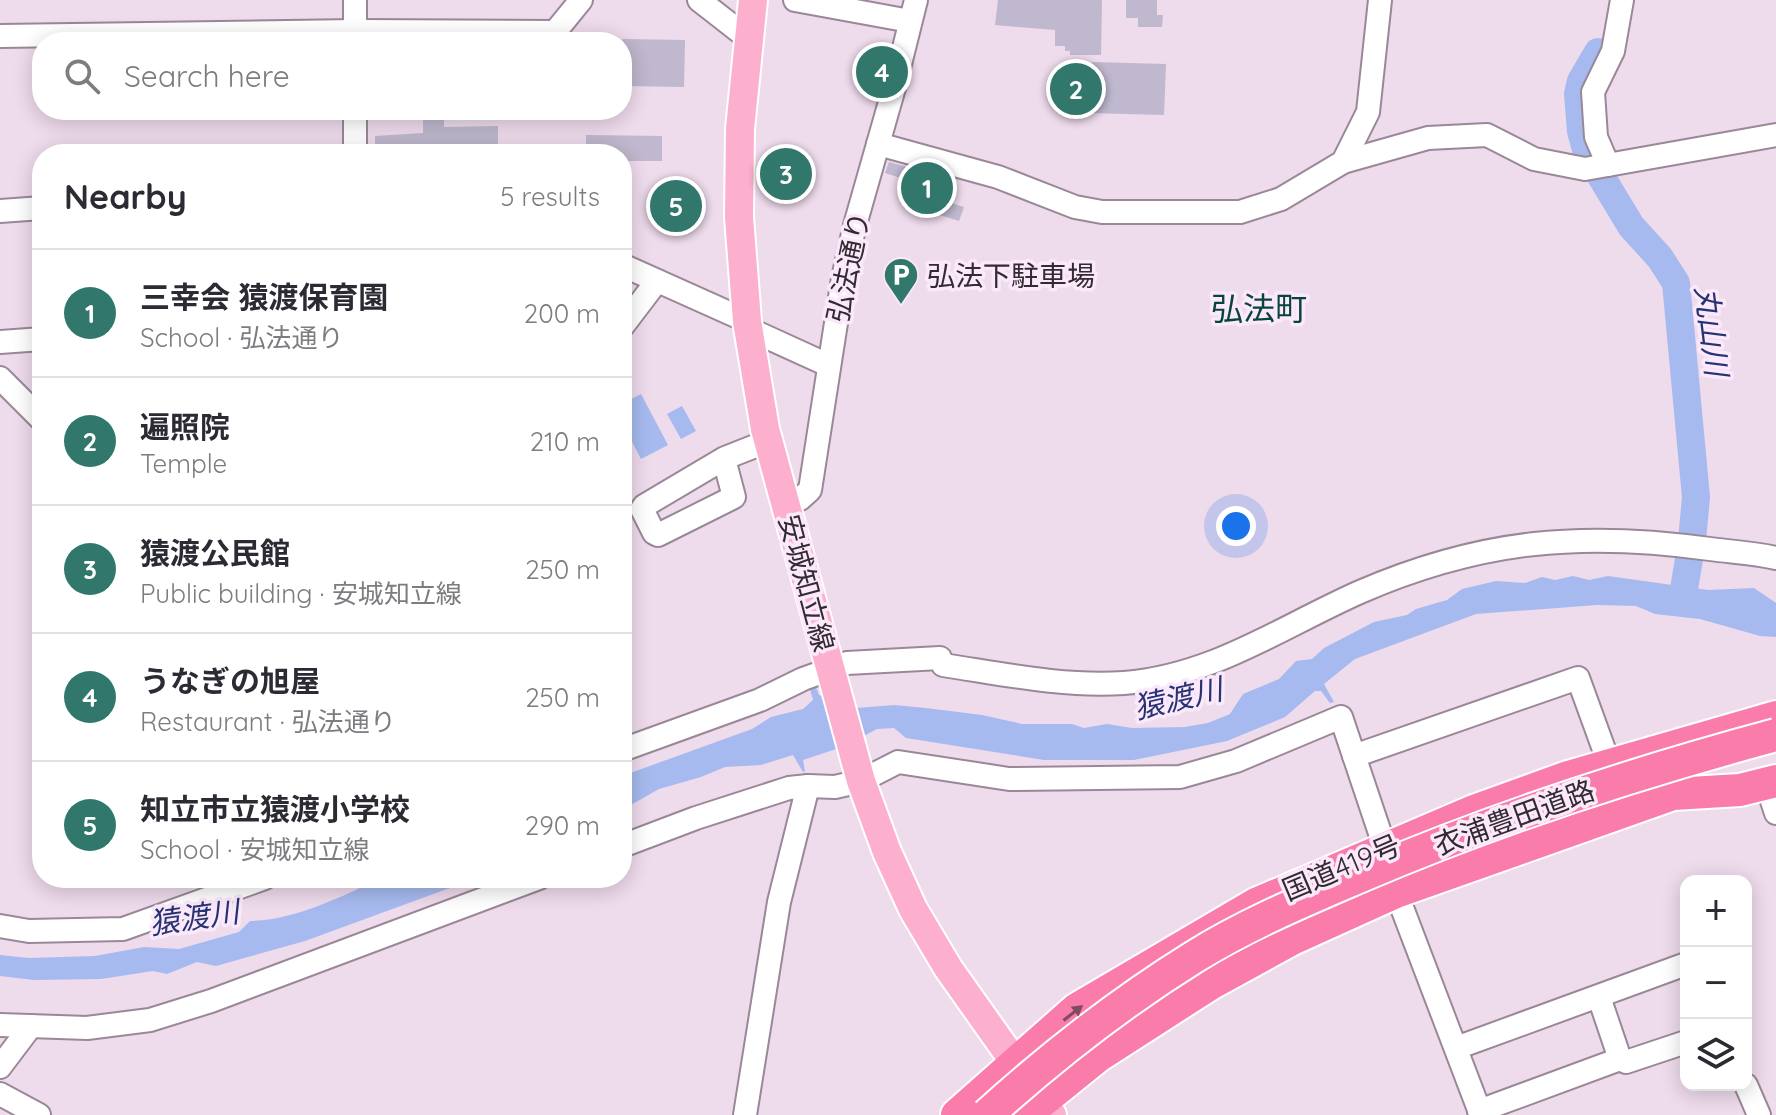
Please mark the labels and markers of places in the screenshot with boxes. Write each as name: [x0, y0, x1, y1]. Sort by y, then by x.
pin: 4: [856, 42, 908, 102]
pin: 2: [1050, 59, 1102, 119]
pin: 3: [760, 144, 812, 204]
pin: 1: [901, 158, 953, 218]
pin: 5: [650, 176, 702, 236]
parking icon: 弘法下駐車場: [882, 256, 920, 306]
place label: 弘法下駐車場: [927, 258, 1095, 293]

